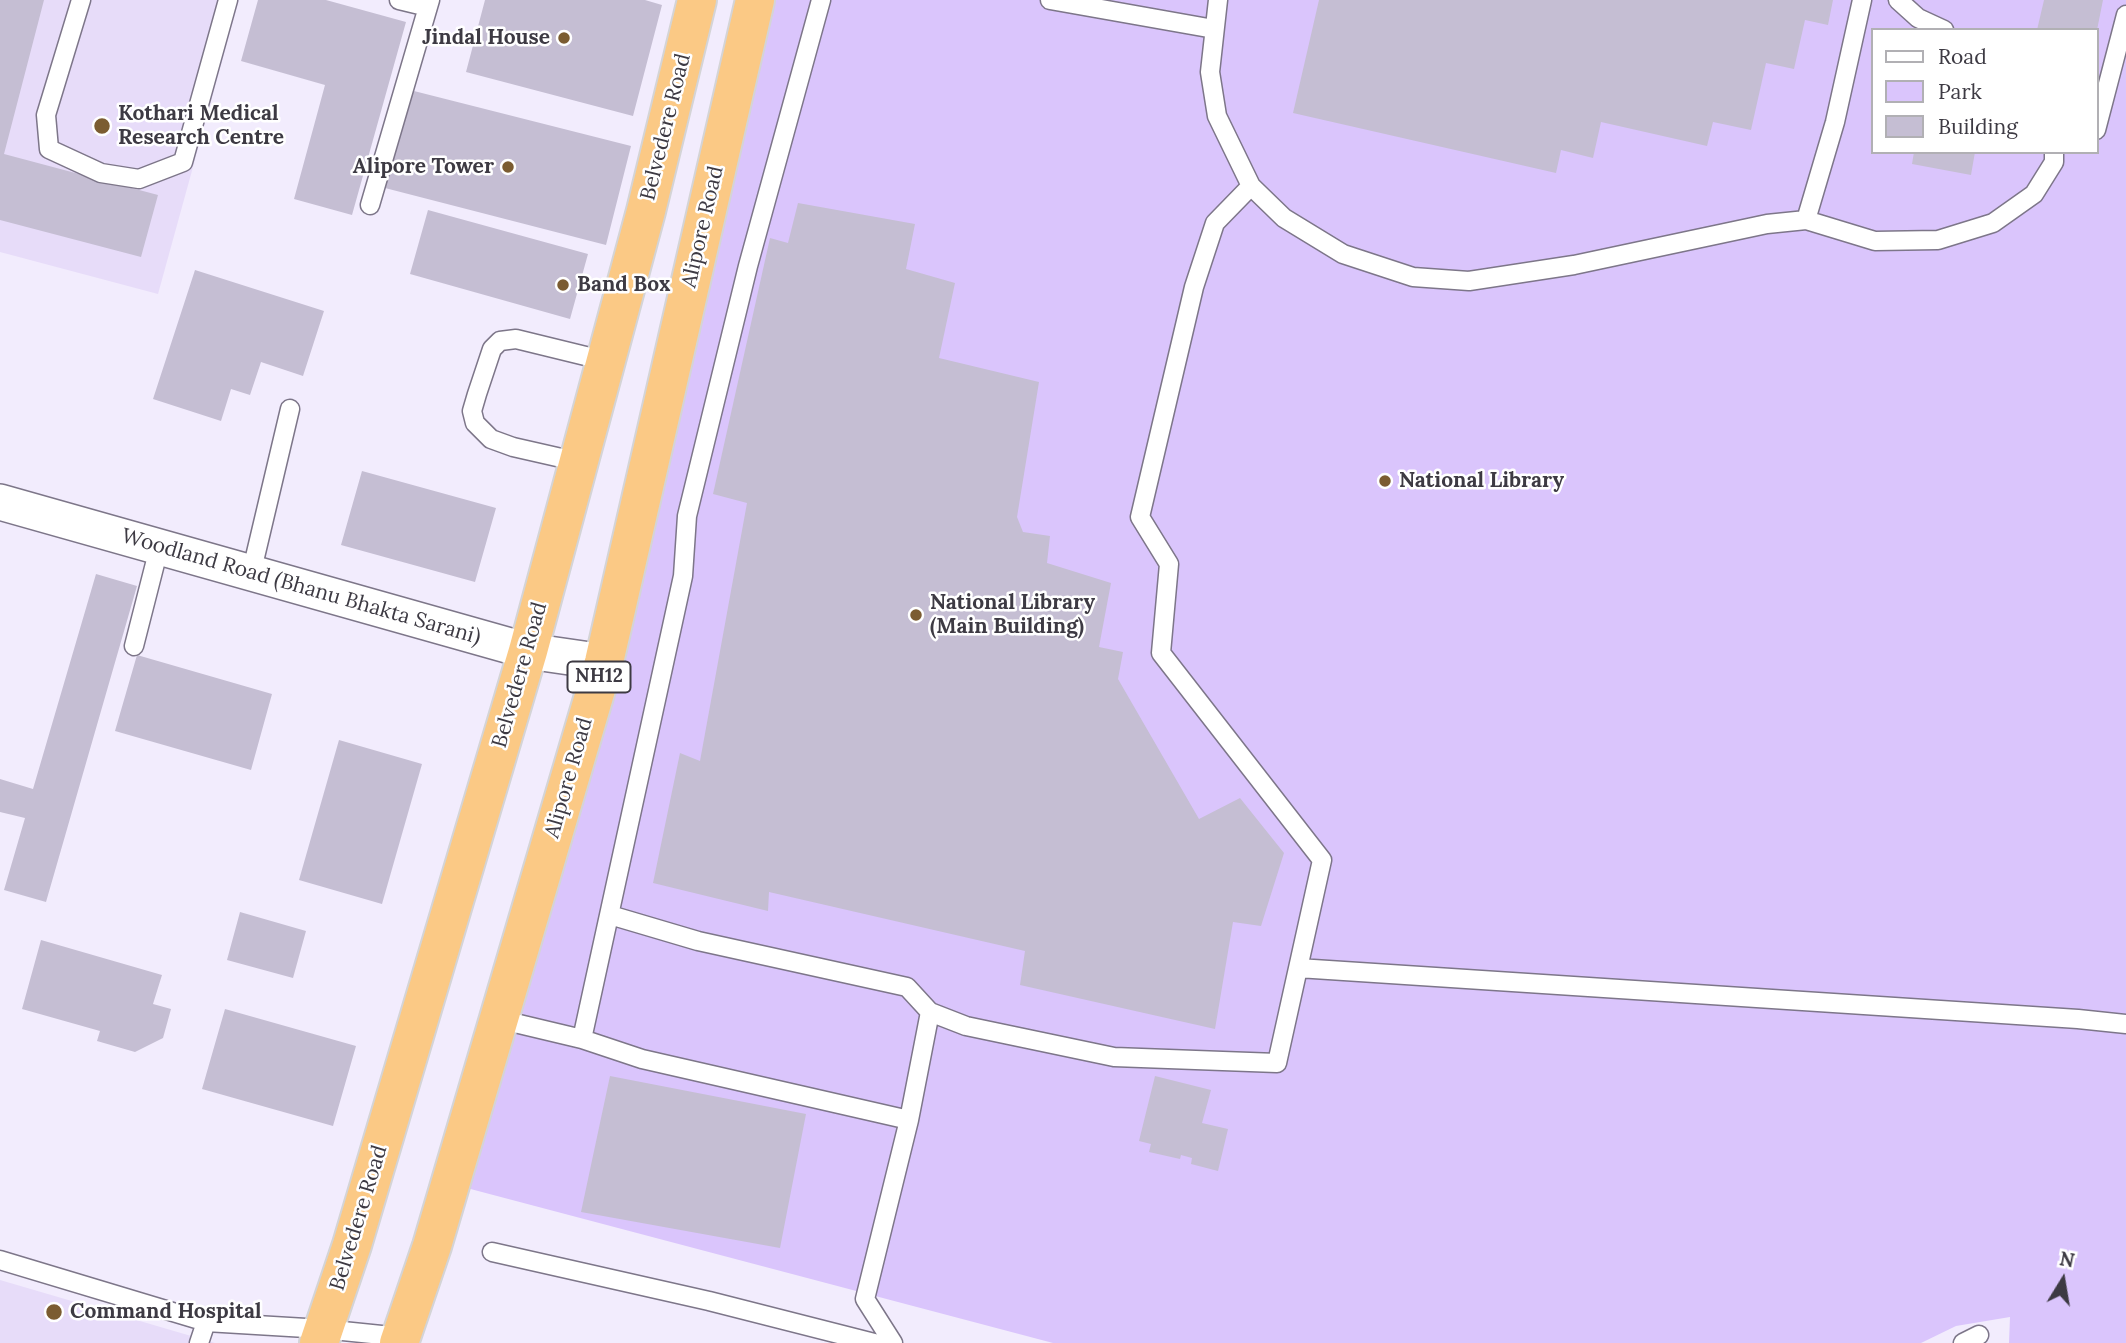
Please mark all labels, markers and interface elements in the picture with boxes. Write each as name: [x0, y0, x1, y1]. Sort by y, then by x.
place label: Jindal House: [422, 25, 550, 51]
legend: [1870, 28, 2098, 154]
marker: Jindal House: [556, 30, 572, 46]
text: Road: [1938, 43, 1987, 70]
street label: Belvedere Road: [636, 51, 696, 203]
text: Park: [1938, 78, 1982, 105]
place label: Kothari Medical Research Centre: [118, 101, 284, 151]
text: Building: [1938, 113, 2018, 140]
marker: Kothari Medical Research Centre: [92, 116, 112, 136]
place label: Alipore Tower: [353, 154, 494, 180]
marker: Alipore Tower: [500, 159, 516, 175]
street label: Alipore Road: [677, 164, 729, 290]
place label: Band Box: [577, 272, 670, 298]
marker: Band Box: [555, 277, 571, 293]
place label: National Library: [1399, 468, 1564, 494]
marker: National Library: [1377, 473, 1393, 489]
street label: Woodland Road (Bhanu Bhakta Sarani): [119, 524, 483, 650]
place label: National Library (Main Building): [930, 590, 1095, 640]
street label: Belvedere Road: [487, 599, 553, 751]
marker: National Library (Main Building): [908, 607, 924, 623]
road number: NH12: [568, 662, 630, 692]
street label: Alipore Road: [540, 715, 598, 841]
street label: Belvedere Road: [325, 1142, 393, 1294]
north arrow: [2028, 1245, 2098, 1315]
text: N: [2058, 1246, 2077, 1273]
place label: Command Hospital: [70, 1299, 262, 1325]
marker: Command Hospital: [44, 1302, 64, 1322]

